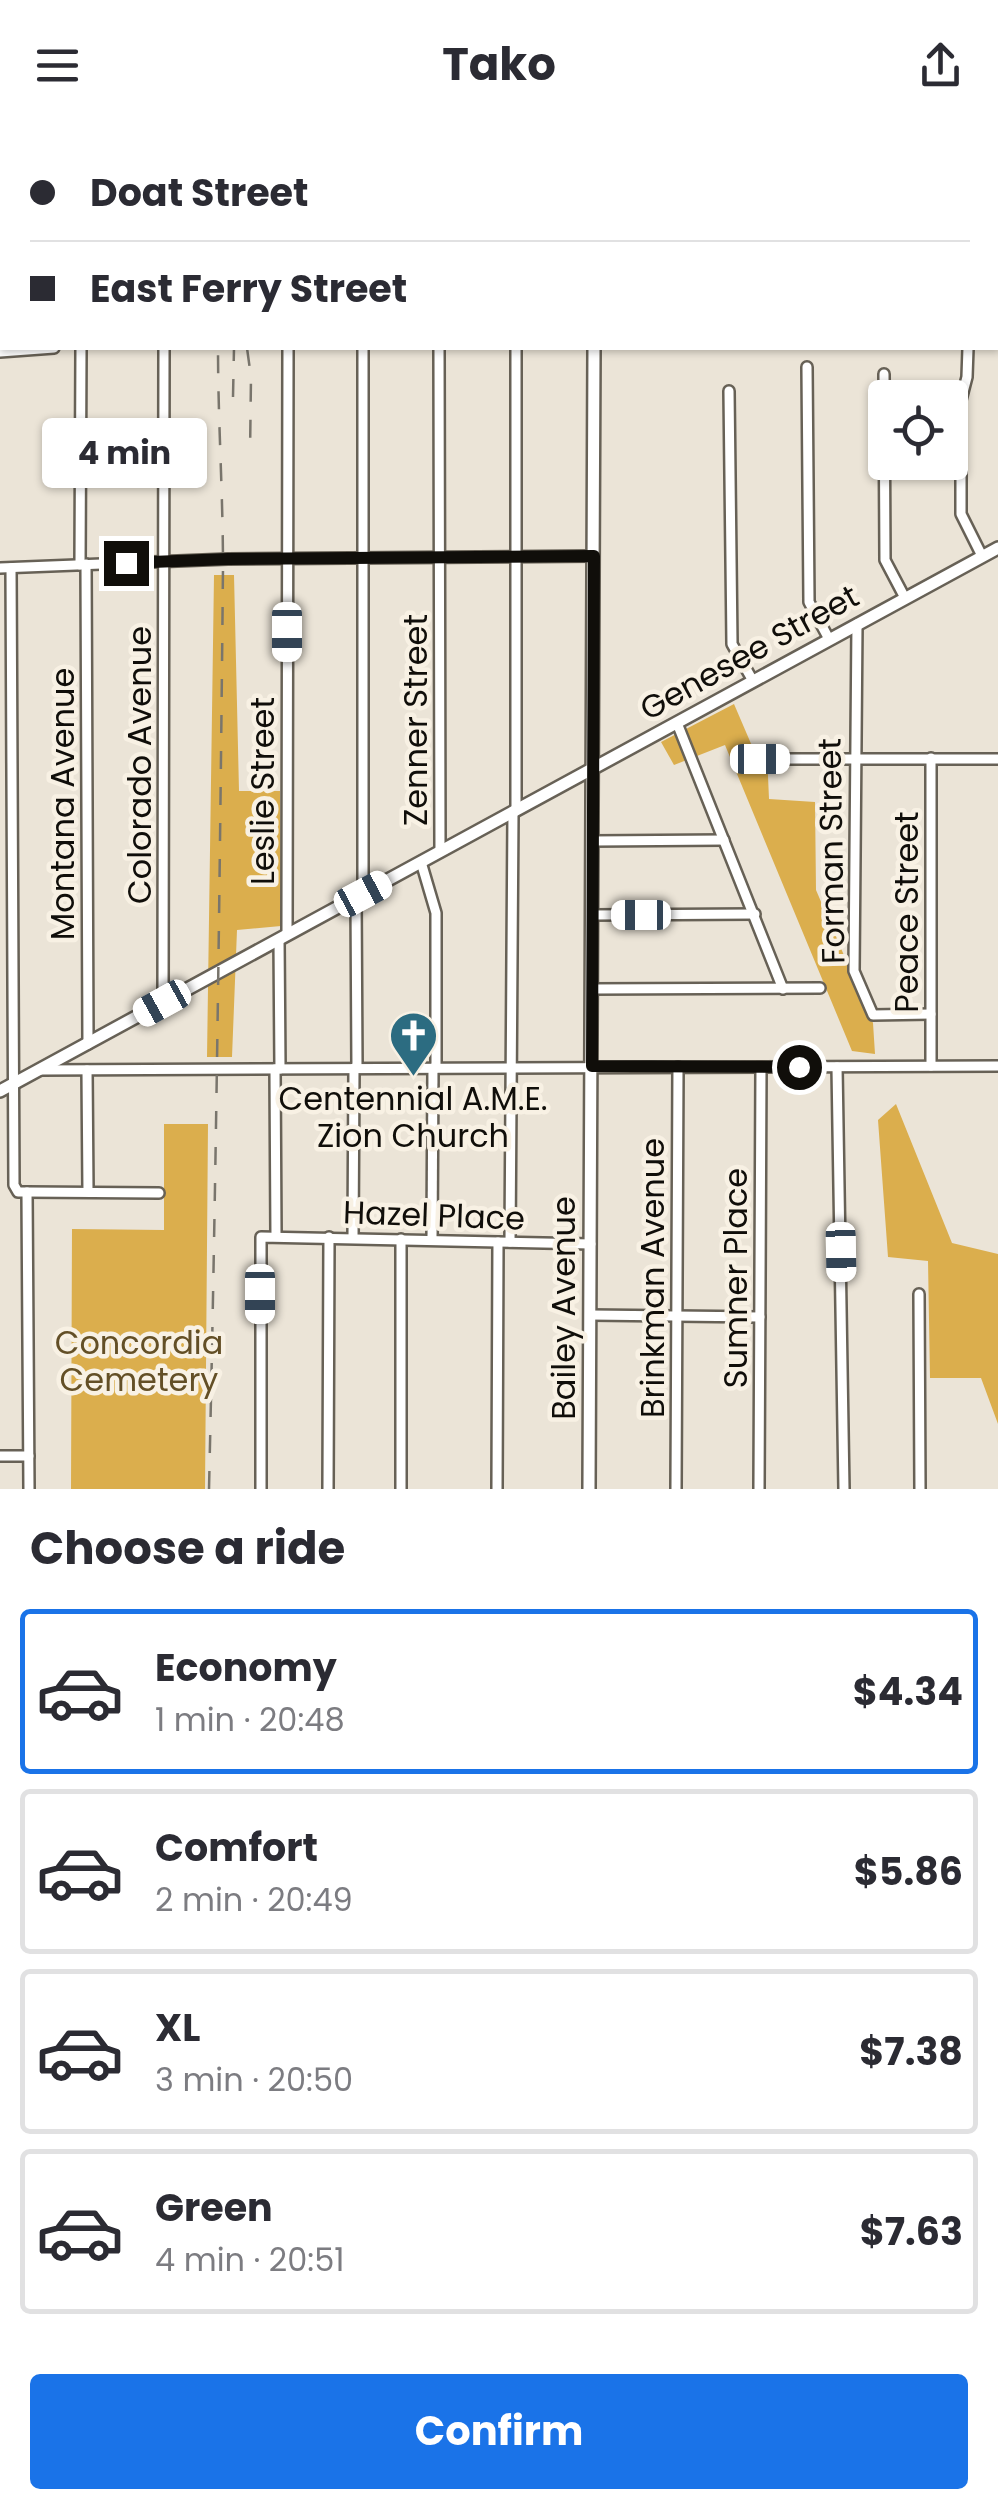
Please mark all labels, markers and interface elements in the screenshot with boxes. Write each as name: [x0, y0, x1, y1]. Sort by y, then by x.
text: Tako: [442, 33, 556, 96]
icon: menu: [30, 38, 85, 93]
icon: share: [913, 38, 968, 93]
text: Doat Street: [90, 166, 308, 219]
text: East Ferry Street: [90, 262, 407, 315]
map controls: [868, 380, 968, 480]
button: locate: [868, 380, 968, 480]
callout: 4 min: [44, 418, 208, 488]
text: 4 min: [78, 430, 171, 475]
route end: [104, 541, 149, 586]
street label: Genesee Street: [632, 573, 866, 731]
car: [272, 602, 302, 662]
street label: Zenner Street: [393, 614, 438, 826]
street label: Colorado Avenue: [117, 626, 162, 904]
street label: Montana Avenue: [40, 668, 85, 940]
street label: Leslie Street: [240, 697, 285, 885]
street label: Forman Street: [807, 738, 855, 964]
car: [730, 744, 790, 774]
street label: Peace Street: [884, 811, 929, 1013]
car: [329, 867, 397, 921]
car: [611, 900, 671, 930]
car: [128, 975, 196, 1031]
church icon: Centennial A.M.E. Zion Church: [387, 1010, 439, 1078]
route start: [777, 1045, 822, 1090]
place label: Centennial A.M.E. Zion Church: [278, 1076, 548, 1158]
street label: Brinkman Avenue: [630, 1138, 675, 1418]
street label: Sumner Place: [713, 1168, 758, 1388]
street label: Hazel Place: [342, 1189, 526, 1241]
street label: Bailey Avenue: [541, 1196, 586, 1420]
car: [825, 1222, 857, 1282]
car: [245, 1264, 275, 1324]
park label: Concordia Cemetery: [55, 1320, 223, 1402]
text: Choose a ride: [30, 1517, 345, 1580]
text: Economy: [155, 1641, 337, 1694]
icon: car: [35, 1647, 125, 1737]
text: $4.34: [853, 1665, 963, 1718]
text: 1 min · 20:48: [155, 1697, 345, 1742]
text: Comfort: [155, 1821, 318, 1874]
icon: car: [35, 1827, 125, 1917]
text: $5.86: [854, 1845, 963, 1898]
text: 2 min · 20:49: [155, 1877, 353, 1922]
text: XL: [155, 2001, 200, 2054]
icon: car: [35, 2007, 125, 2097]
text: $7.38: [859, 2025, 963, 2078]
text: 3 min · 20:50: [155, 2057, 353, 2102]
text: Green: [155, 2181, 273, 2234]
icon: car: [35, 2187, 125, 2277]
text: $7.63: [860, 2205, 963, 2258]
text: 4 min · 20:51: [155, 2237, 345, 2282]
button: Confirm: [30, 2374, 968, 2489]

